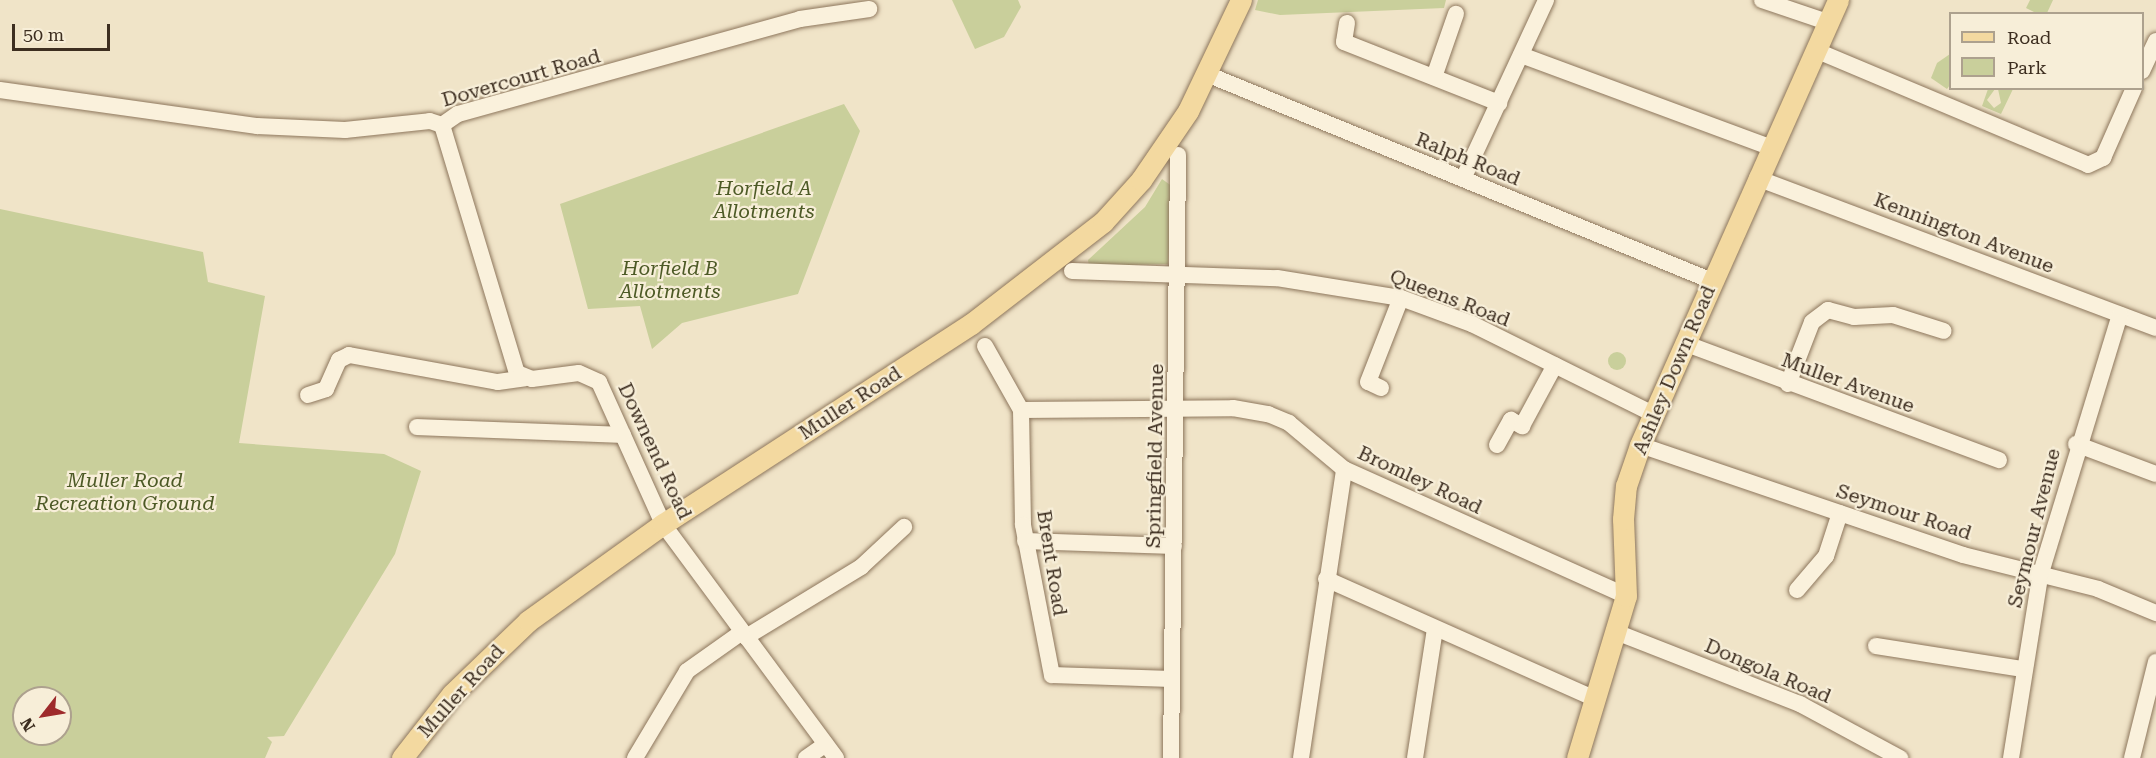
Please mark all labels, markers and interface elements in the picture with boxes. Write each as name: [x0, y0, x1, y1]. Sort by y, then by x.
scale bar: [15, 12, 112, 50]
legend: [1949, 12, 2144, 90]
text: 50 m: [23, 24, 64, 45]
text: Road: [2007, 27, 2051, 48]
street label: Dovercourt Road: [439, 44, 603, 112]
text: Park: [2007, 57, 2047, 78]
street label: Ralph Road: [1412, 127, 1524, 191]
park label: Horfield A Allotments: [713, 176, 815, 223]
street label: Kennington Avenue: [1871, 188, 2057, 278]
park label: Horfield B Allotments: [619, 257, 721, 304]
street label: Queens Road: [1386, 264, 1514, 332]
street label: Ashley Down Road: [1628, 282, 1720, 458]
street label: Muller Avenue: [1778, 348, 1918, 418]
street label: Muller Road: [794, 361, 906, 445]
street label: Springfield Avenue: [1141, 364, 1169, 548]
street label: Downend Road: [613, 379, 697, 523]
street label: Bromley Road: [1354, 441, 1486, 519]
street label: Seymour Avenue: [2003, 446, 2065, 610]
park label: Muller Road Recreation Ground: [35, 468, 215, 515]
street label: Seymour Road: [1833, 479, 1975, 545]
street label: Brent Road: [1032, 508, 1072, 618]
street label: Dongola Road: [1701, 634, 1835, 708]
street label: Muller Road: [413, 639, 509, 743]
north arrow: [12, 686, 72, 746]
text: N: [17, 714, 39, 735]

